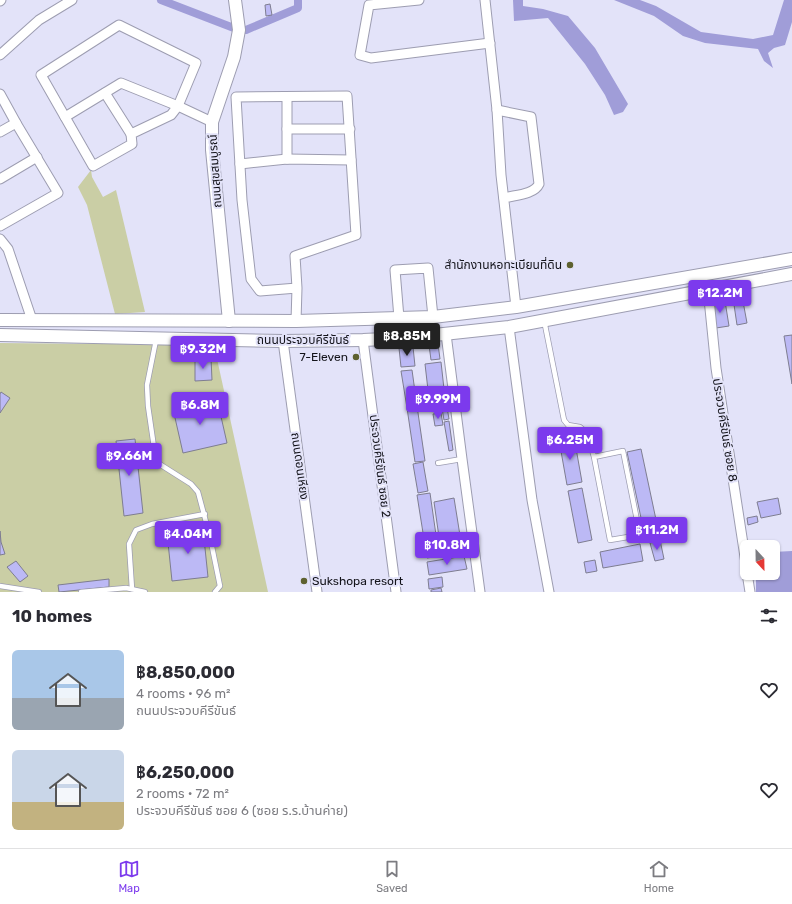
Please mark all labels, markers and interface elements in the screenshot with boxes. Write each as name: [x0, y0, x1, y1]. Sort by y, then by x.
street label: ถนนสุขสมบูรณ์: [205, 134, 225, 208]
place label: สำนักงานหอทะเบียนที่ดิน: [445, 256, 562, 272]
marker: สำนักงานหอทะเบียนที่ดิน: [565, 260, 575, 270]
pin: ฿12.2M: [687, 280, 753, 314]
text: ฿12.2M: [697, 285, 743, 300]
pin: ฿8.85M: [374, 323, 440, 357]
text: ฿8.85M: [383, 328, 431, 343]
street label: ถนนประจวบคีรีขันธ์: [257, 333, 349, 347]
pin: ฿9.32M: [170, 336, 236, 370]
text: ฿9.32M: [180, 341, 226, 356]
place label: 7-Eleven: [299, 350, 348, 364]
marker: 7-Eleven: [351, 352, 361, 362]
street label: ประจวบคีรีขันธ์ ซอย 8: [710, 377, 740, 483]
pin: ฿9.99M: [405, 386, 471, 420]
text: ฿9.99M: [415, 391, 461, 406]
pin: ฿6.8M: [172, 392, 228, 426]
text: ฿6.8M: [180, 397, 220, 412]
street label: ประจวบคีรีขันธ์ ซอย 2: [367, 414, 393, 518]
pin: ฿6.25M: [537, 427, 603, 461]
street label: ถนนดอนเหียง: [288, 431, 312, 501]
text: ฿6.25M: [546, 432, 594, 447]
pin: ฿9.66M: [96, 443, 162, 477]
text: ฿9.66M: [106, 448, 152, 463]
pin: ฿11.2M: [624, 517, 690, 551]
pin: ฿4.04M: [155, 521, 221, 555]
text: ฿11.2M: [635, 522, 679, 537]
text: ฿4.04M: [164, 526, 212, 541]
pin: ฿10.8M: [414, 532, 480, 566]
text: ฿10.8M: [424, 537, 470, 552]
north arrow: [740, 540, 780, 580]
map controls: [740, 540, 780, 580]
place label: Sukshopa resort: [312, 574, 404, 588]
marker: Sukshopa resort: [299, 576, 309, 586]
icon: filters: [758, 605, 780, 627]
text: 10 homes: [12, 606, 92, 626]
text: ฿8,850,000: [136, 662, 235, 682]
icon: home: [44, 666, 92, 714]
icon: heart: [758, 679, 780, 701]
text: 4 rooms · 96 m²: [136, 686, 230, 701]
text: ถนนประจวบคีรีขันธ์: [136, 703, 236, 718]
text: ฿6,250,000: [136, 762, 234, 782]
icon: home: [44, 766, 92, 814]
icon: heart: [758, 779, 780, 801]
text: 2 rooms · 72 m²: [136, 786, 229, 801]
text: ประจวบคีรีขันธ์ ซอย 6 (ซอย ร.ร.บ้านค่าย): [136, 803, 348, 818]
tab: Map: [118, 858, 140, 895]
tab: Saved: [376, 858, 408, 895]
tab: Home: [644, 858, 674, 895]

